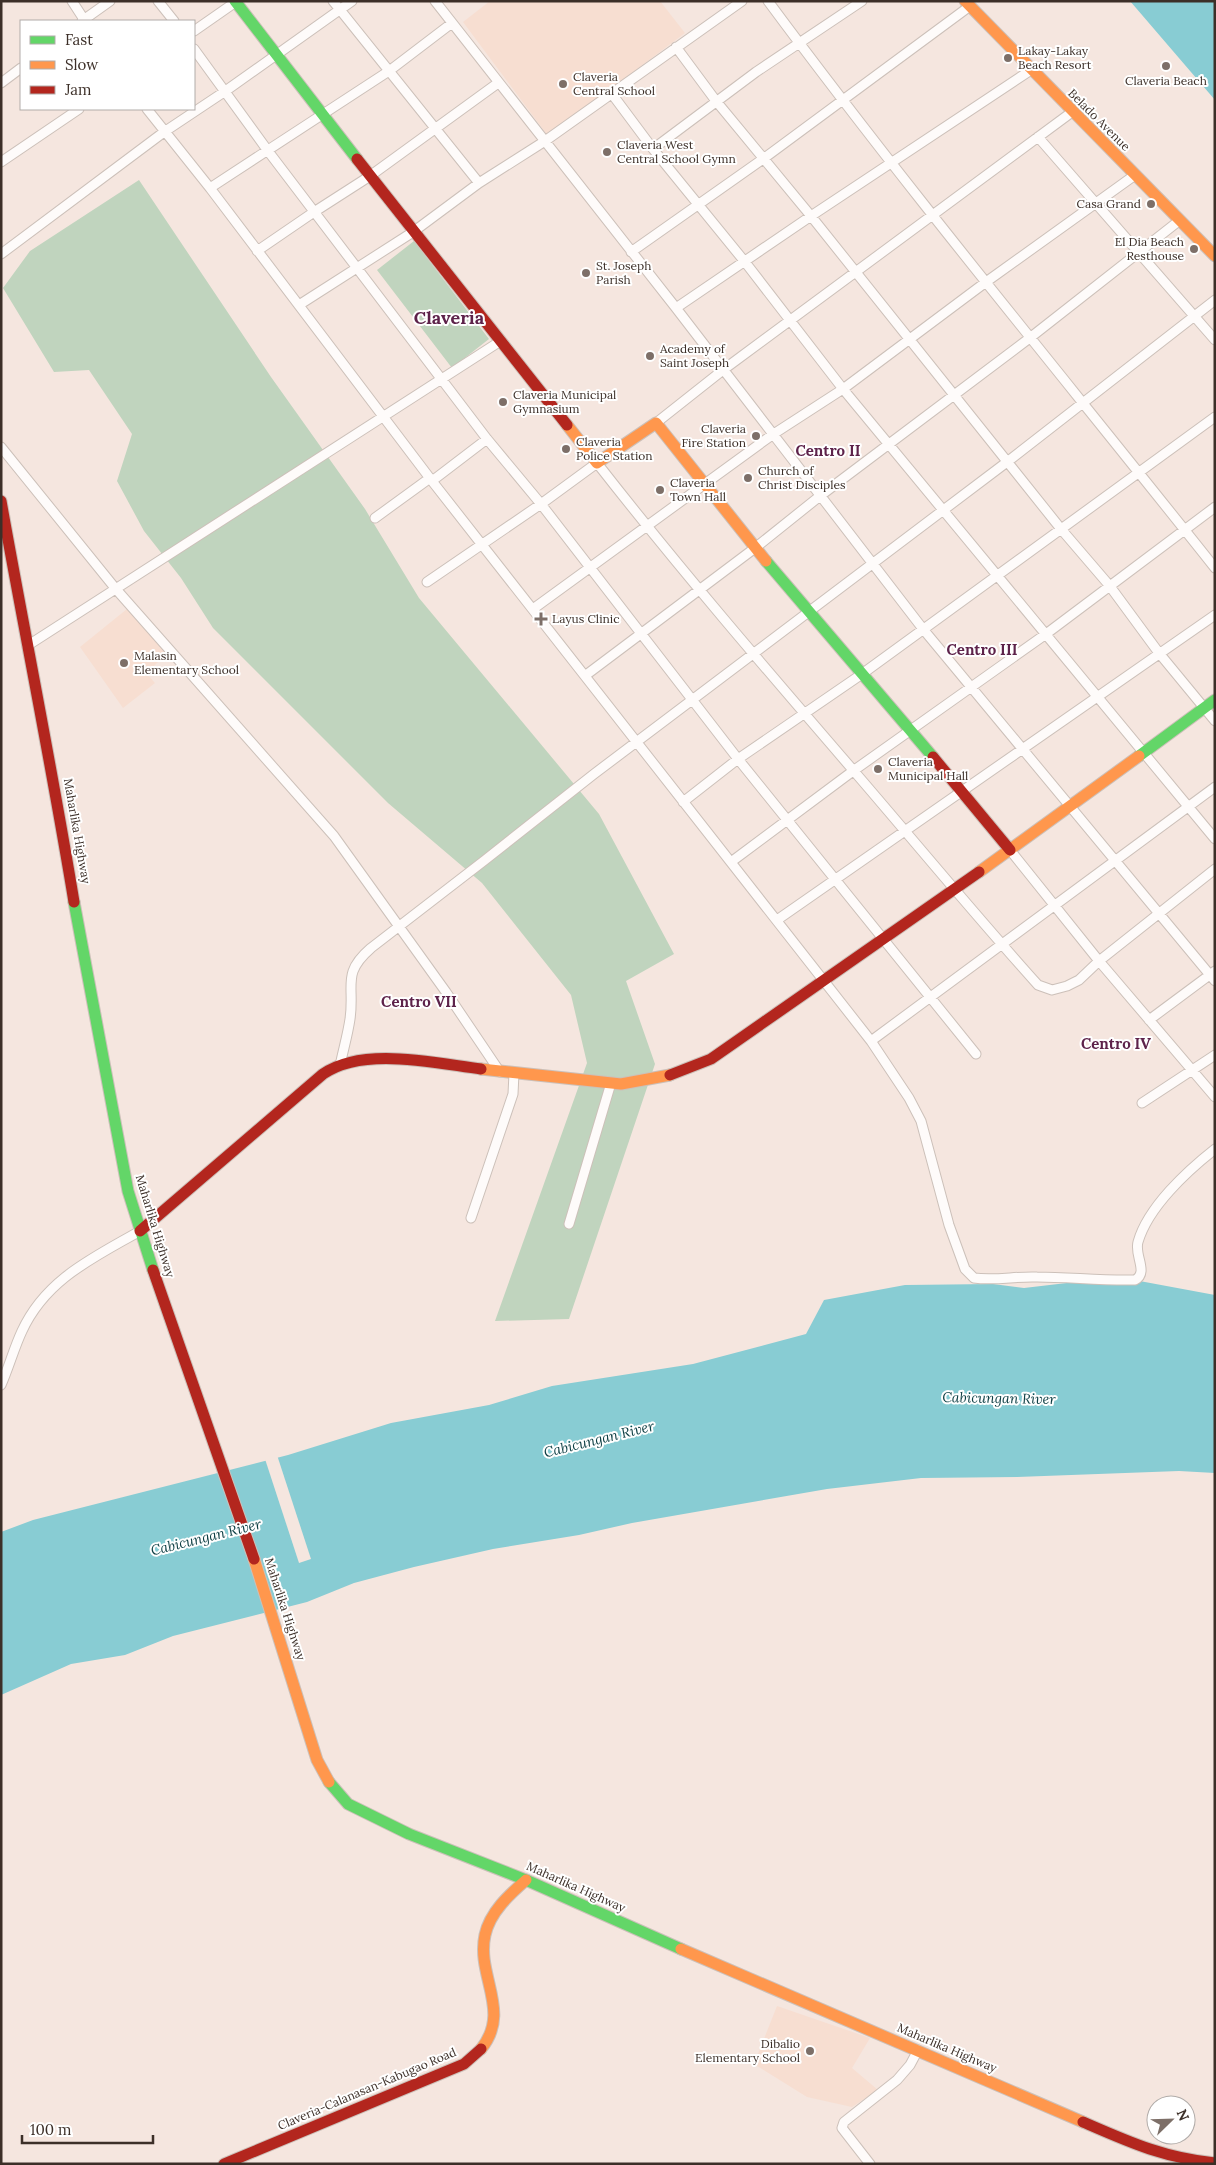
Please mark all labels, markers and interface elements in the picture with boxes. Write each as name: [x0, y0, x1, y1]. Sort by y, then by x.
legend: [20, 20, 195, 110]
text: Fast: [65, 30, 93, 49]
place label: Lakay-Lakay Beach Resort: [1018, 43, 1092, 72]
marker: Lakay-Lakay Beach Resort: [1002, 52, 1014, 64]
text: Slow: [65, 55, 98, 74]
marker: Claveria Beach: [1160, 60, 1172, 72]
place label: Claveria Central School: [573, 69, 655, 98]
place label: Claveria Beach: [1125, 73, 1207, 88]
marker: Claveria Central School: [557, 78, 569, 90]
text: Jam: [64, 80, 92, 99]
street label: Belado Avenue: [1065, 86, 1134, 154]
place label: Claveria West Central School Gymn: [617, 137, 736, 166]
marker: Claveria West Central School Gymn: [601, 146, 613, 158]
place label: Casa Grand: [1077, 196, 1141, 211]
marker: Casa Grand: [1145, 198, 1157, 210]
place label: El Dia Beach Resthouse: [1115, 234, 1184, 263]
marker: El Dia Beach Resthouse: [1188, 243, 1200, 255]
place label: St. Joseph Parish: [596, 258, 651, 287]
marker: St. Joseph Parish: [580, 267, 592, 279]
district label: Claveria: [414, 306, 485, 329]
place label: Academy of Saint Joseph: [659, 341, 729, 370]
marker: Academy of Saint Joseph: [644, 350, 656, 362]
place label: Claveria Municipal Gymnasium: [513, 387, 616, 416]
marker: Claveria Municipal Gymnasium: [497, 396, 509, 408]
place label: Claveria Fire Station: [682, 421, 746, 450]
marker: Claveria Fire Station: [750, 430, 762, 442]
place label: Claveria Police Station: [576, 434, 653, 463]
district label: Centro II: [795, 441, 861, 460]
marker: Claveria Police Station: [560, 443, 572, 455]
place label: Church of Christ Disciples: [758, 463, 846, 492]
marker: Church of Christ Disciples: [742, 472, 754, 484]
place label: Claveria Town Hall: [670, 475, 726, 504]
marker: Claveria Town Hall: [654, 484, 666, 496]
place label: Layus Clinic: [552, 611, 620, 626]
marker: Layus Clinic: [534, 612, 548, 626]
district label: Centro III: [947, 640, 1018, 659]
place label: Malasin Elementary School: [134, 648, 239, 677]
marker: Malasin Elementary School: [118, 657, 130, 669]
place label: Claveria Municipal Hall: [888, 754, 968, 783]
marker: Claveria Municipal Hall: [872, 763, 884, 775]
street label: Maharlika Highway: [61, 777, 94, 885]
district label: Centro VII: [381, 992, 457, 1011]
district label: Centro IV: [1081, 1034, 1151, 1053]
street label: Maharlika Highway: [133, 1173, 178, 1280]
water label: Cabicungan River: [942, 1388, 1056, 1408]
water label: Cabicungan River: [542, 1416, 657, 1461]
water label: Cabicungan River: [149, 1514, 264, 1559]
street label: Maharlika Highway: [262, 1556, 309, 1663]
street label: Maharlika Highway: [524, 1858, 629, 1915]
street label: Maharlika Highway: [895, 2020, 1000, 2076]
place label: Dibalio Elementary School: [695, 2036, 800, 2065]
street label: Claveria-Calanasan-Kabugao Road: [275, 2044, 458, 2133]
marker: Dibalio Elementary School: [804, 2045, 816, 2057]
north arrow: [1146, 2095, 1196, 2145]
text: N: [1173, 2106, 1193, 2124]
scale bar: [22, 2112, 154, 2144]
text: 100 m: [30, 2120, 71, 2139]

